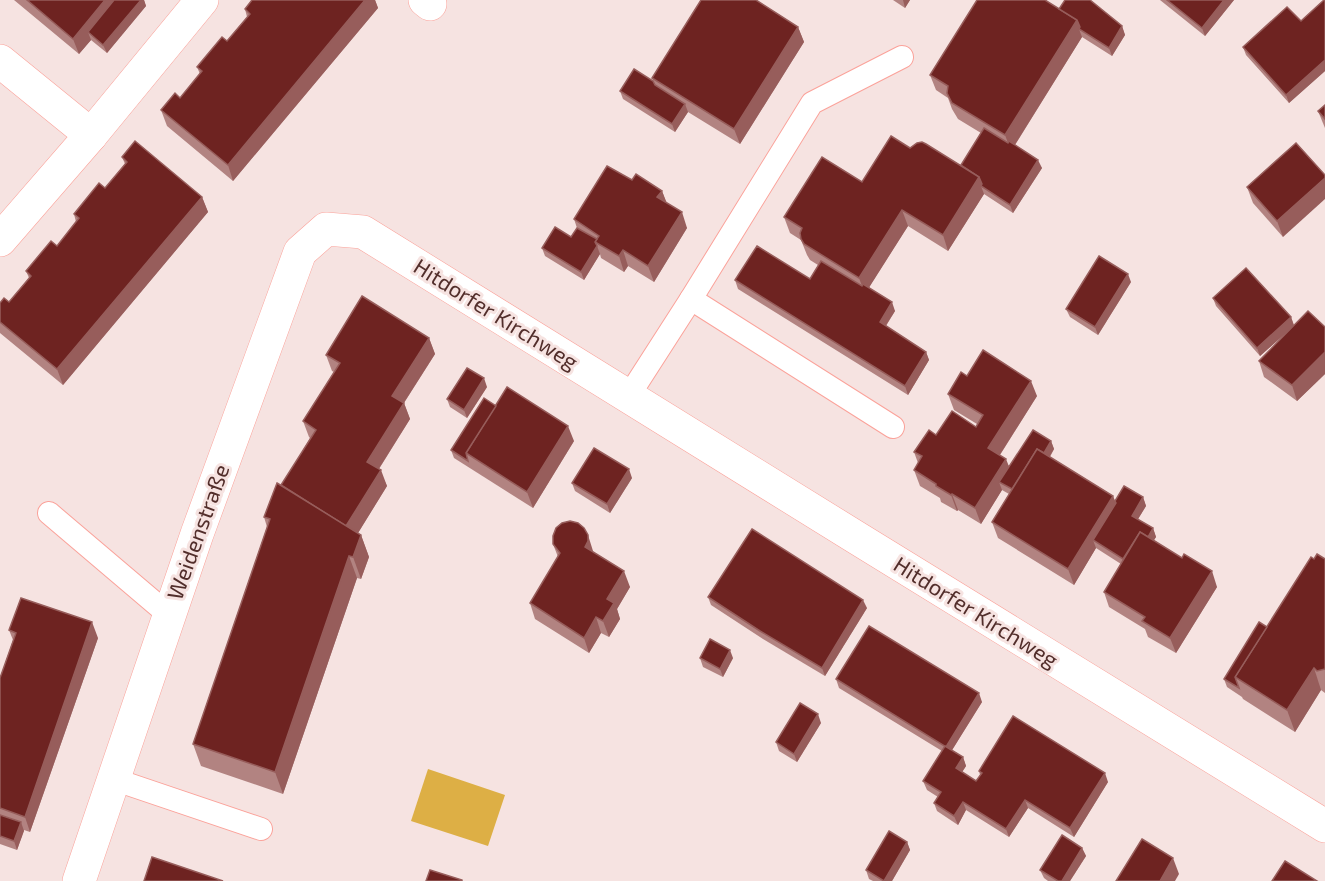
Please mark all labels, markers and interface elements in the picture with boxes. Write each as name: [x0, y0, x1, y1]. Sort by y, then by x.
street label: Hitdorfer Kirchweg: [410, 252, 583, 374]
street label: Weidenstraße: [161, 460, 234, 603]
street label: Hitdorfer Kirchweg: [890, 550, 1063, 672]

